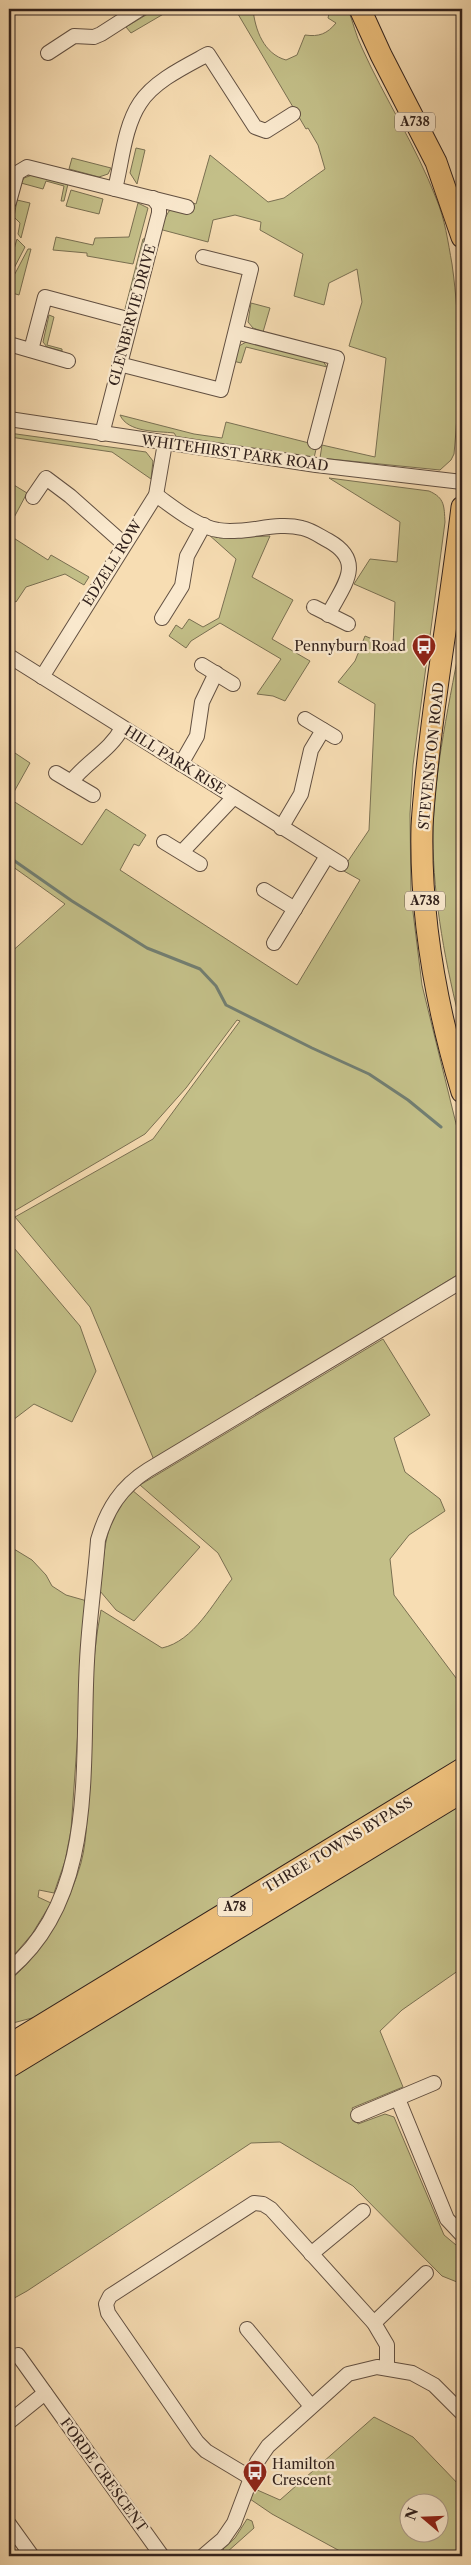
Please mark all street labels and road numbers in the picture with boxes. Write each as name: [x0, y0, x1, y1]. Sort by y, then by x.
road number: A738: [395, 112, 435, 132]
street label: GLENBERVIE DRIVE: [104, 242, 160, 388]
street label: WHITEHIRST PARK ROAD: [139, 431, 330, 475]
street label: EDZELL ROW: [78, 516, 146, 609]
street label: STEVENSTON ROAD: [414, 681, 448, 831]
street label: HILL PARK RISE: [121, 722, 229, 798]
road number: A738: [405, 891, 445, 910]
street label: THREE TOWNS BYPASS: [260, 1793, 416, 1897]
road number: A78: [218, 1898, 252, 1916]
street label: FORDE CRESCENT: [56, 2414, 152, 2536]

